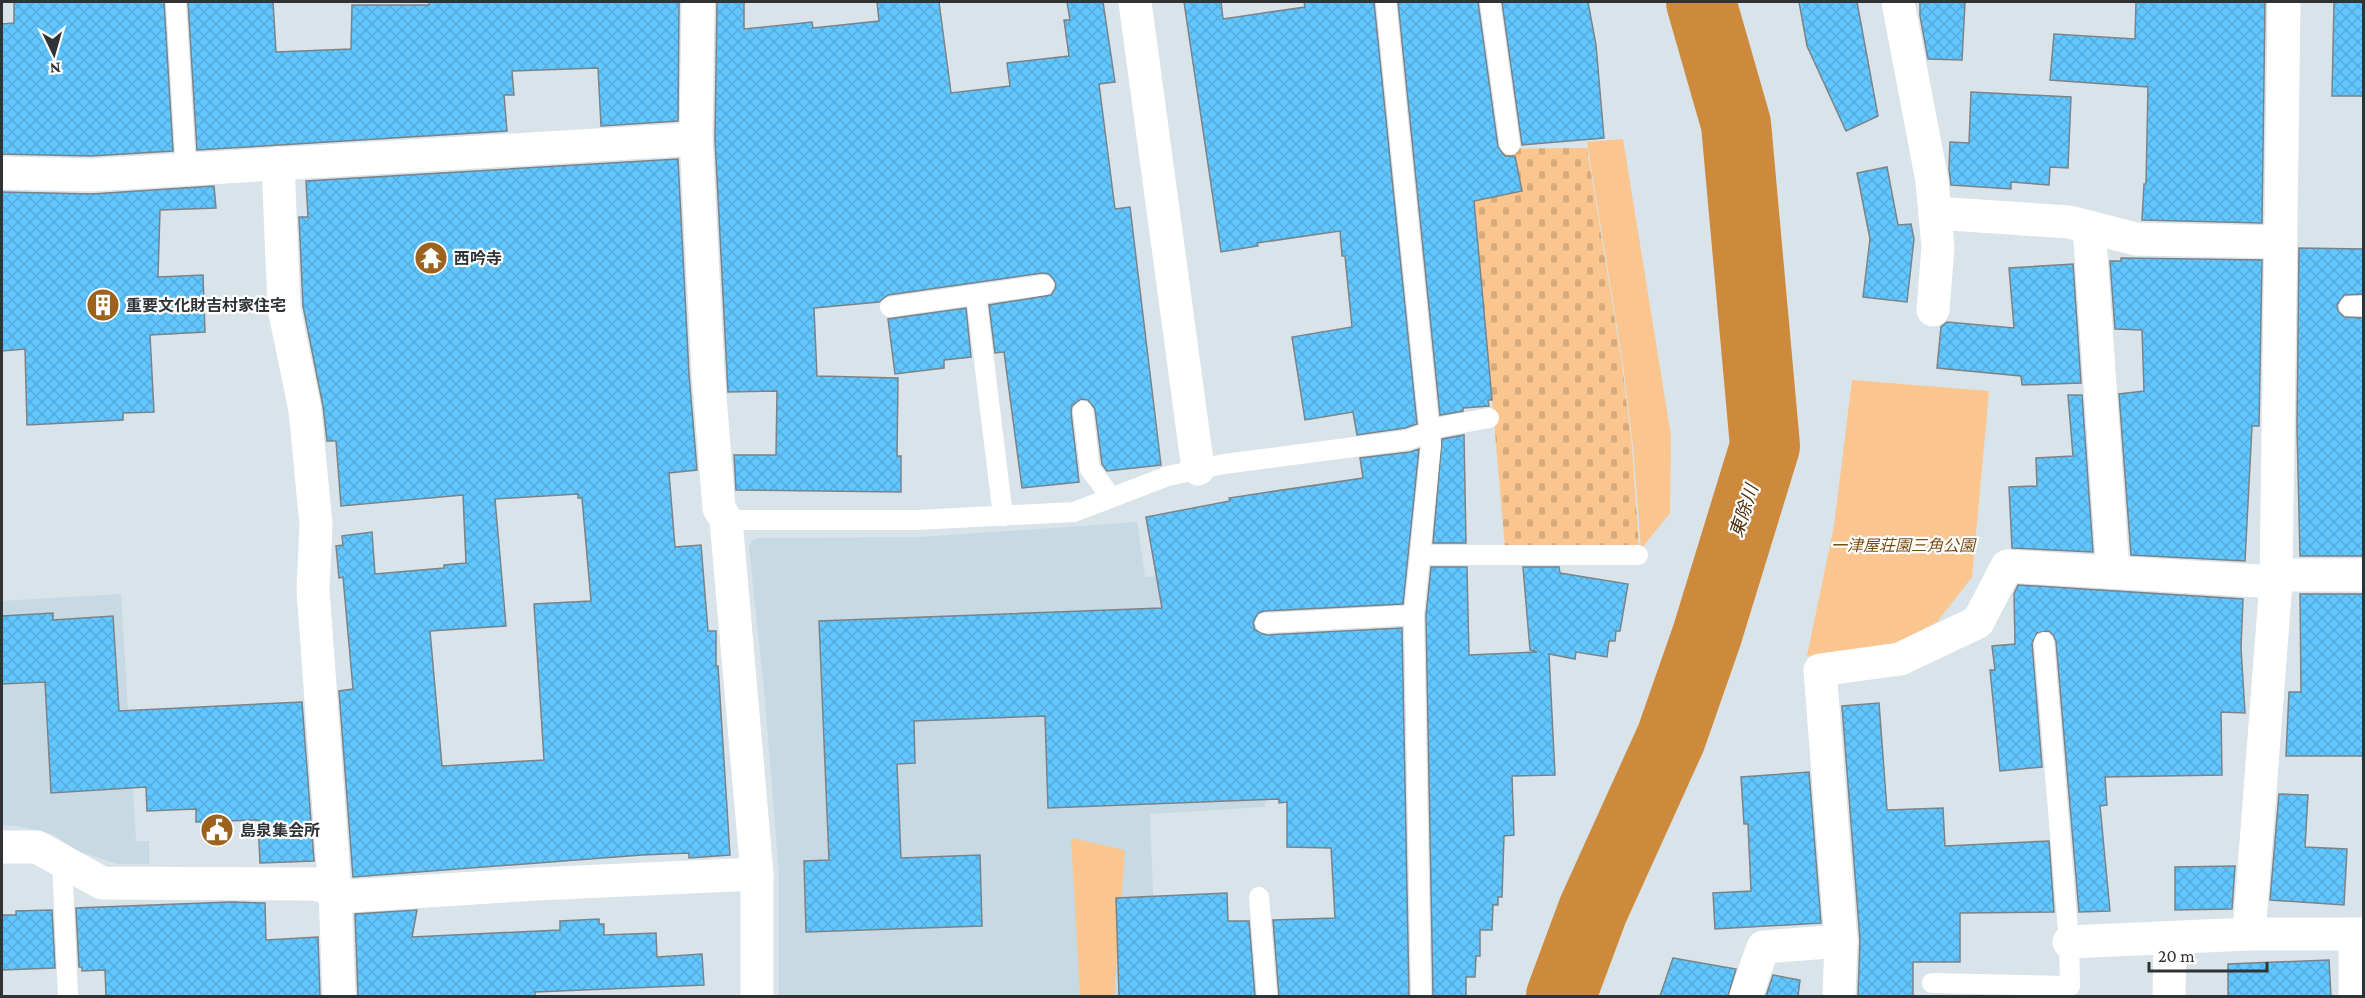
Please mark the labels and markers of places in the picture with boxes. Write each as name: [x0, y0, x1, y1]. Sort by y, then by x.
temple icon: 西吟寺: [413, 240, 449, 276]
place label: 西吟寺: [454, 250, 502, 267]
building icon: 重要文化財吉村家住宅: [85, 287, 121, 323]
place label: 重要文化財吉村家住宅: [126, 296, 286, 314]
public building icon: 島泉集会所: [199, 812, 235, 848]
place label: 島泉集会所: [240, 822, 320, 839]

